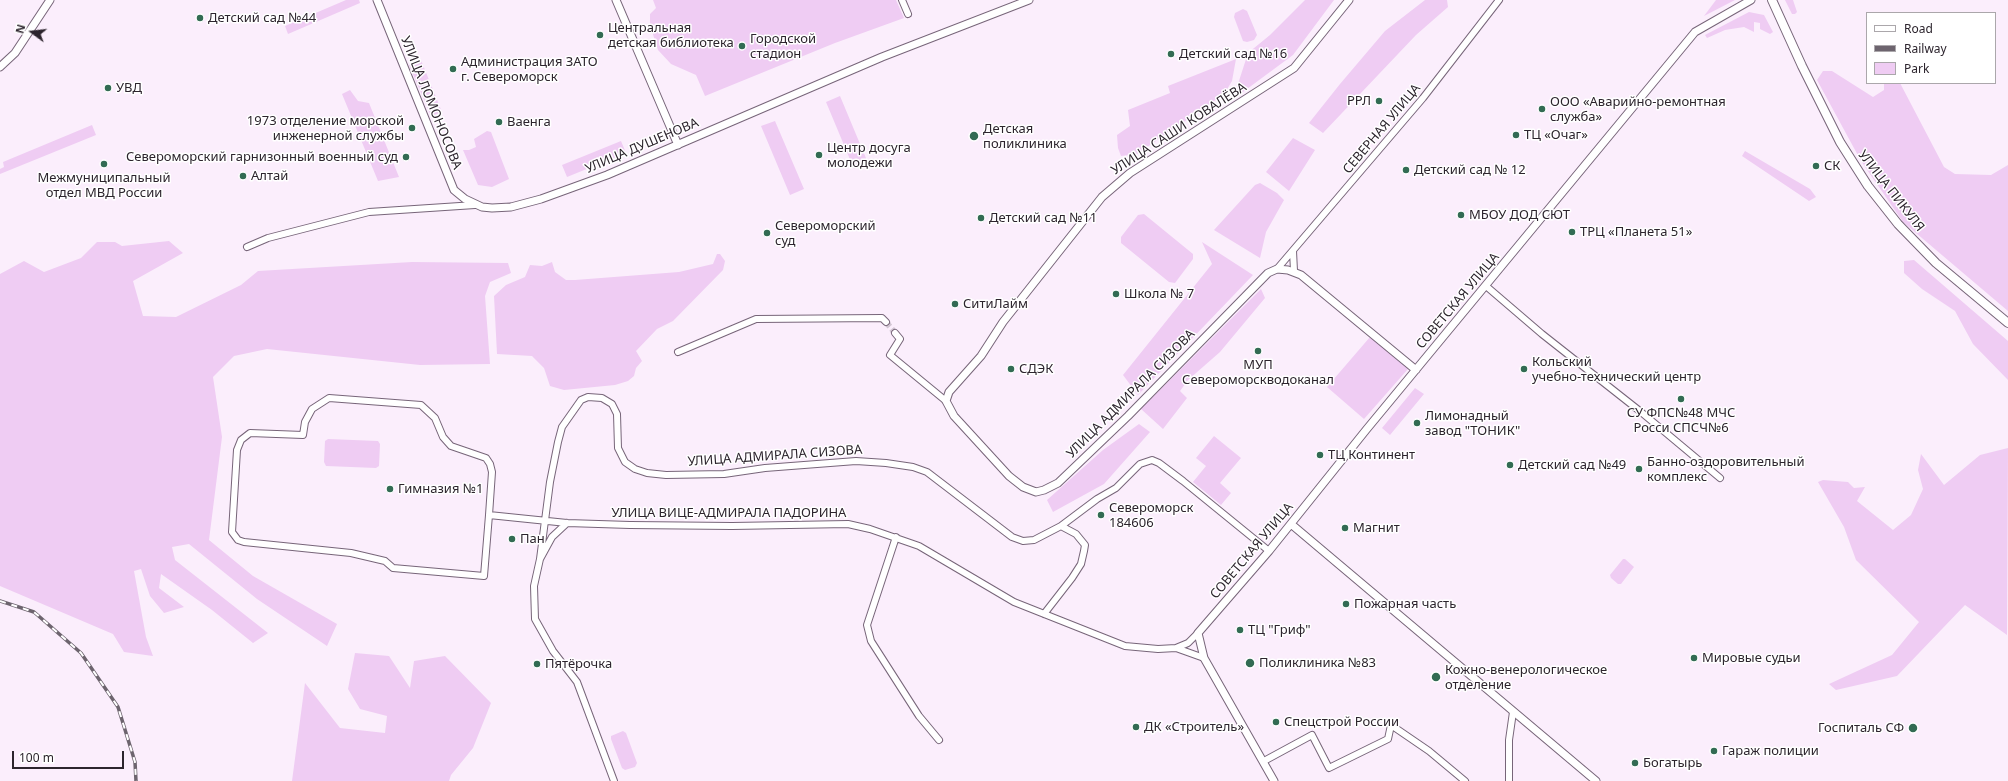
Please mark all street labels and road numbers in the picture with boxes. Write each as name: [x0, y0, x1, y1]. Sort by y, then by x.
street label: УЛИЦА ЛОМОНОСОВА: [397, 34, 465, 172]
street label: УЛИЦА САШИ КОВАЛЁВА: [1109, 79, 1249, 179]
street label: СЕВЕРНАЯ УЛИЦА: [1340, 81, 1424, 177]
street label: УЛИЦА ДУШЕНОВА: [583, 115, 701, 177]
street label: УЛИЦА ПИКУЛЯ: [1854, 147, 1928, 235]
street label: СОВЕТСКАЯ УЛИЦА: [1413, 250, 1503, 352]
street label: УЛИЦА АДМИРАЛА СИЗОВА: [1064, 327, 1198, 461]
street label: УЛИЦА АДМИРАЛА СИЗОВА: [687, 442, 863, 470]
street label: СОВЕТСКАЯ УЛИЦА: [1207, 500, 1297, 602]
street label: УЛИЦА ВИЦЕ-АДМИРАЛА ПАДОРИНА: [612, 505, 846, 521]

